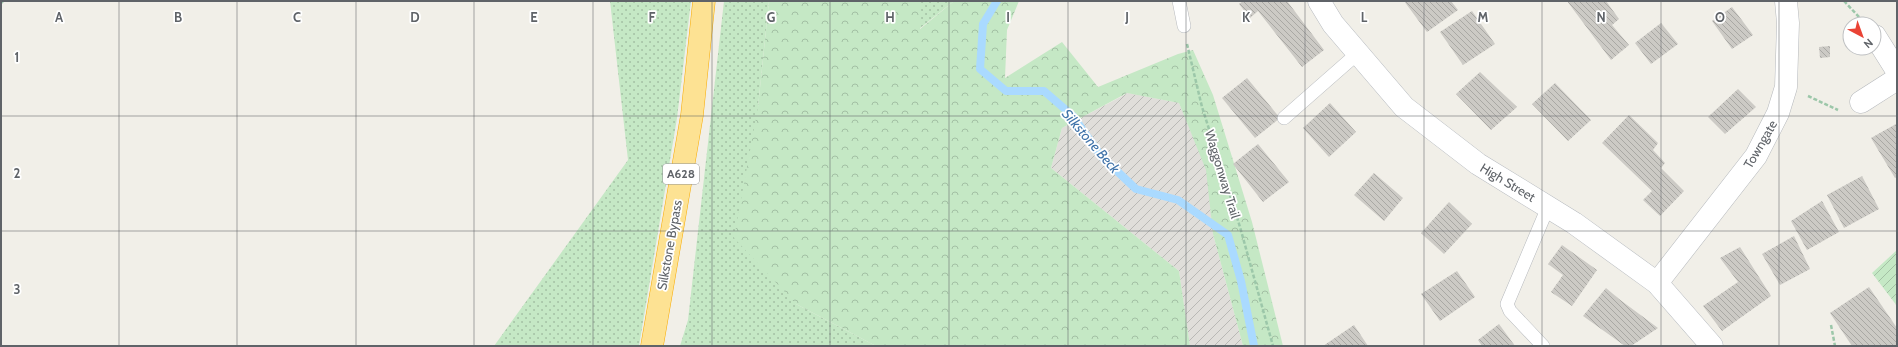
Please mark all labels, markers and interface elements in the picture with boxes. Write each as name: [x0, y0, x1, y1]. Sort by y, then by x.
text: A: [55, 9, 64, 25]
text: B: [174, 9, 182, 25]
text: C: [293, 9, 301, 25]
text: D: [410, 9, 420, 25]
text: E: [530, 9, 538, 25]
text: F: [649, 9, 656, 25]
text: G: [767, 9, 776, 25]
text: H: [885, 9, 895, 25]
text: I: [1006, 9, 1010, 25]
text: J: [1124, 9, 1129, 25]
text: K: [1242, 9, 1251, 25]
text: L: [1361, 9, 1368, 25]
text: M: [1478, 9, 1489, 25]
text: N: [1596, 9, 1606, 25]
text: O: [1715, 9, 1725, 25]
north arrow: [1842, 16, 1882, 56]
text: N: [1861, 36, 1876, 51]
text: 1: [15, 49, 19, 65]
water label: Silkstone Beck: [1058, 105, 1124, 178]
street label: Towngate: [1740, 117, 1780, 171]
street label: Waggonway Trail: [1202, 128, 1244, 220]
street label: High Street: [1477, 159, 1539, 205]
road number: A628: [663, 164, 699, 184]
text: 2: [14, 165, 21, 181]
street label: Silkstone Bypass: [653, 198, 685, 291]
text: 3: [13, 281, 21, 297]

